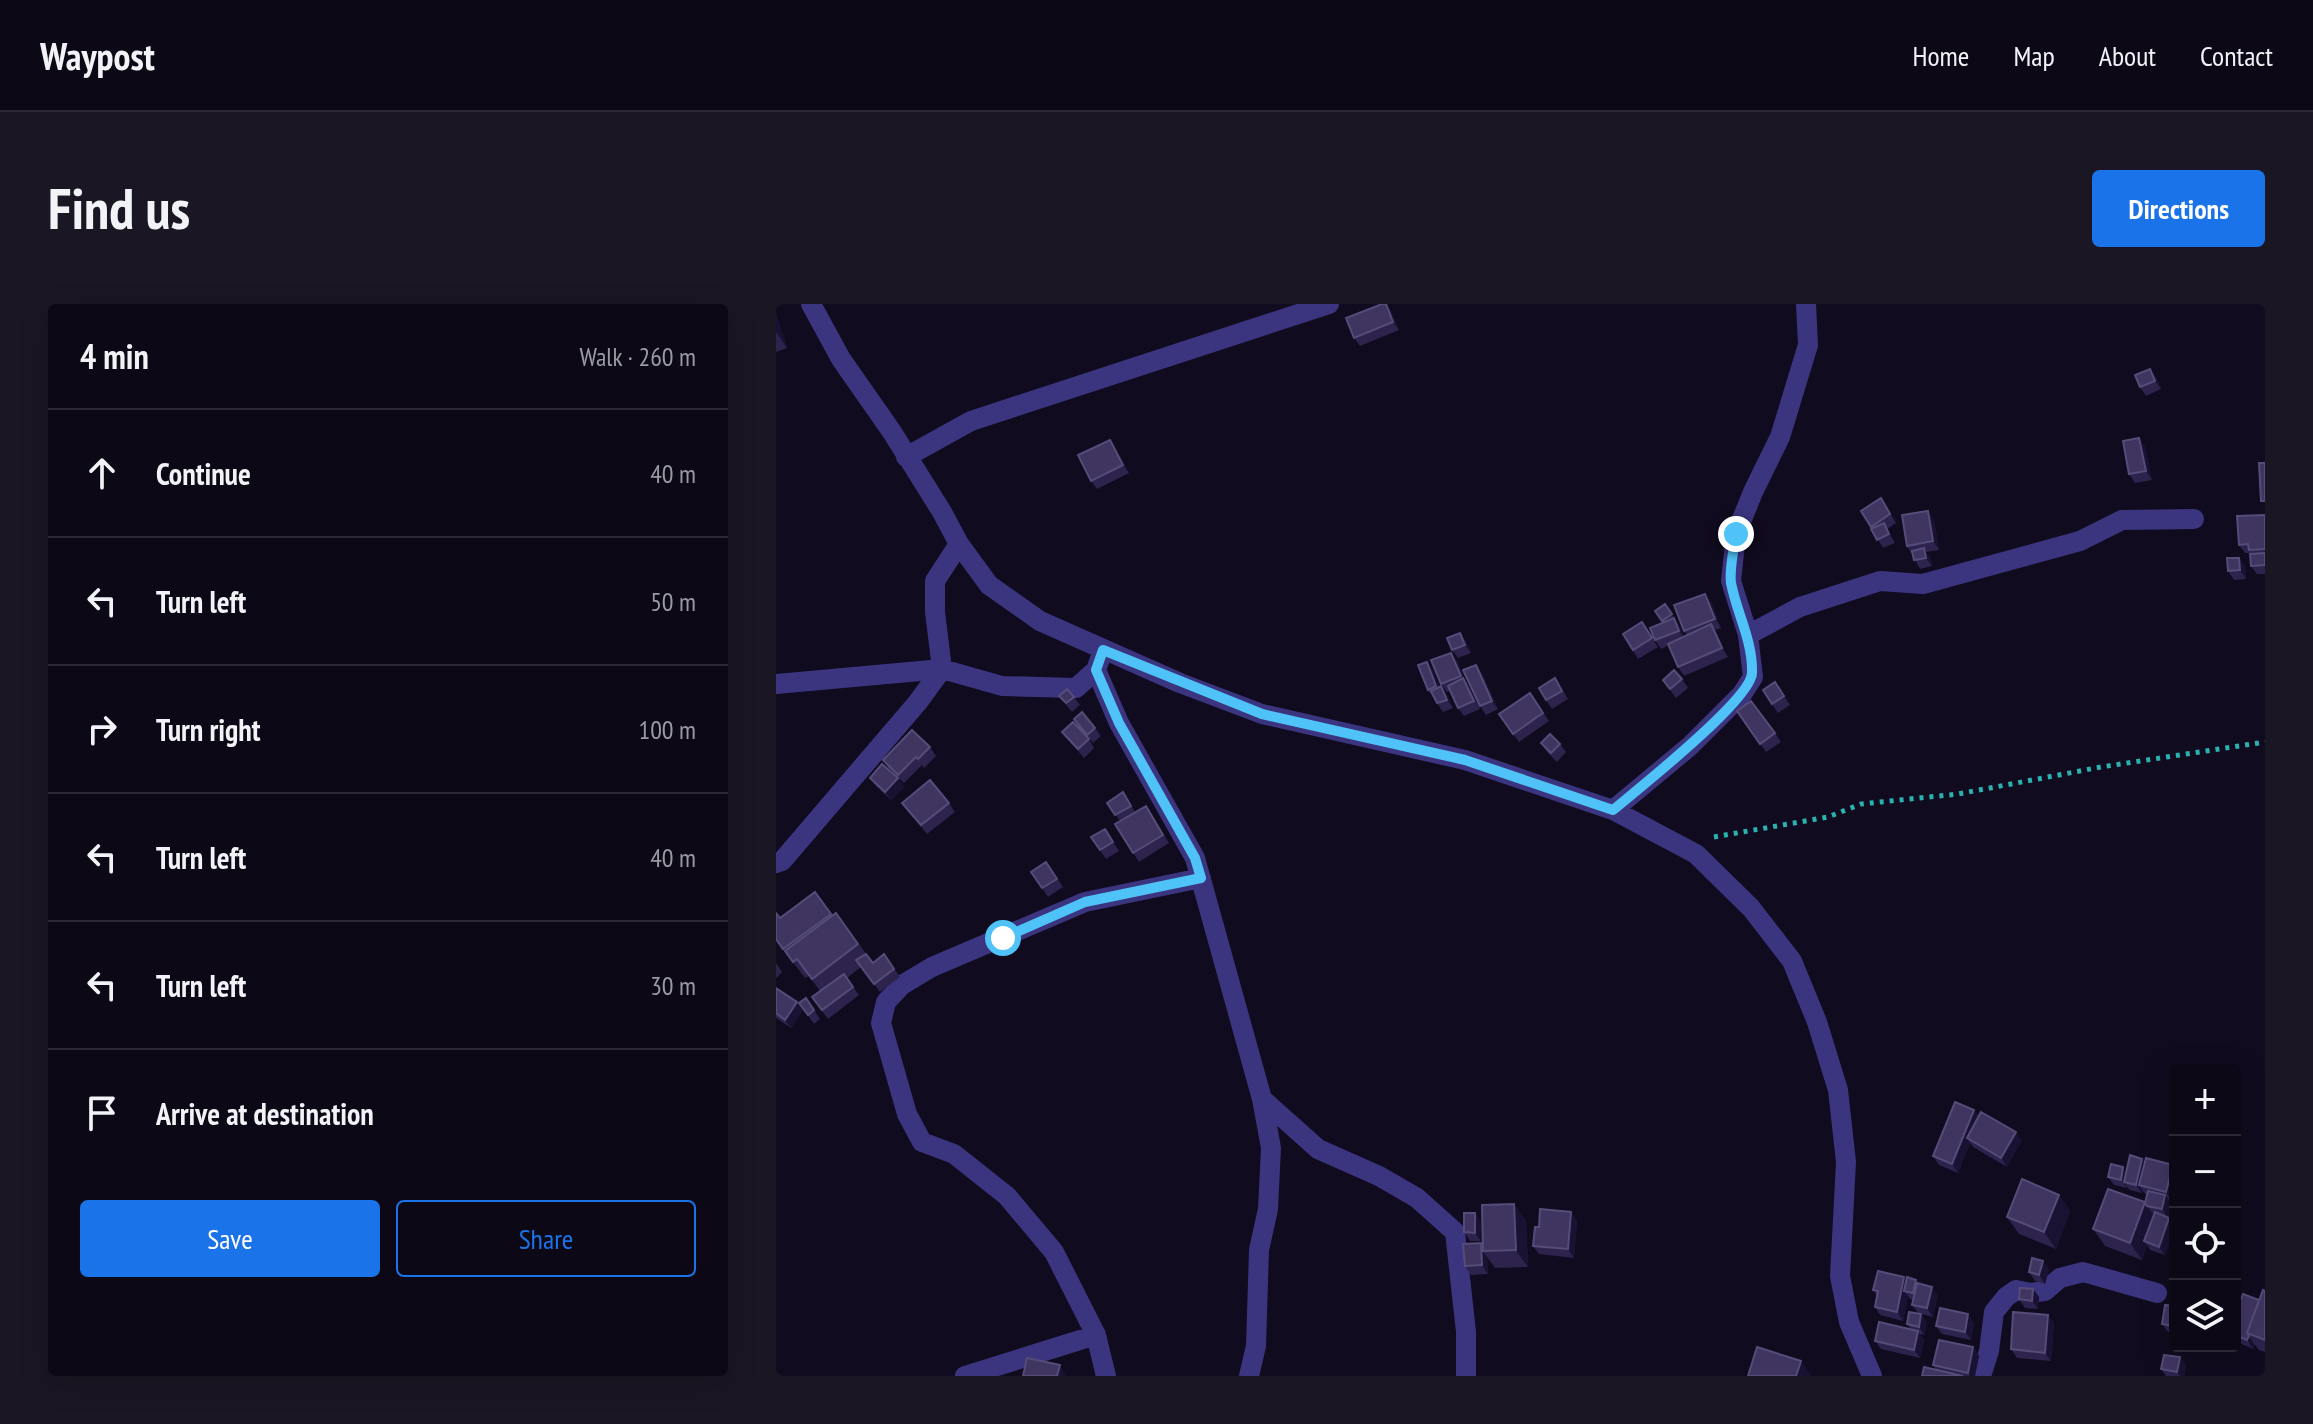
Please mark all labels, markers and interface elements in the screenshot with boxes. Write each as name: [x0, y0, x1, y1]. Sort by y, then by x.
text: Waypost: [40, 31, 155, 80]
text: Home: [1913, 37, 1969, 74]
text: Map: [2013, 37, 2055, 74]
text: About: [2099, 37, 2156, 74]
text: Contact: [2200, 37, 2273, 74]
button: Directions: [2092, 170, 2265, 247]
text: Find us: [48, 172, 190, 244]
text: 4 min: [80, 334, 149, 378]
text: Walk · 260 m: [579, 340, 696, 373]
icon: ahead: [80, 451, 124, 495]
text: Continue: [156, 454, 251, 493]
text: 40 m: [650, 457, 696, 490]
route end: [1718, 516, 1754, 552]
icon: left: [80, 579, 124, 623]
text: Turn left: [156, 582, 246, 621]
text: 50 m: [650, 585, 696, 618]
icon: right: [80, 707, 124, 751]
text: Turn right: [156, 710, 260, 749]
text: 100 m: [638, 713, 696, 746]
icon: left: [80, 835, 124, 879]
text: Turn left: [156, 838, 246, 877]
text: 40 m: [650, 841, 696, 874]
route start: [985, 920, 1021, 956]
icon: left: [80, 963, 124, 1007]
text: Turn left: [156, 966, 246, 1005]
text: 30 m: [650, 969, 696, 1002]
map controls: [2169, 1064, 2241, 1352]
button: +: [2169, 1064, 2241, 1136]
icon: arrive: [80, 1091, 124, 1135]
text: Arrive at destination: [156, 1094, 374, 1133]
button: −: [2169, 1136, 2241, 1208]
button: Save: [80, 1200, 380, 1277]
button: Share: [396, 1200, 696, 1277]
button: locate: [2169, 1208, 2241, 1280]
button: layers: [2169, 1280, 2241, 1352]

